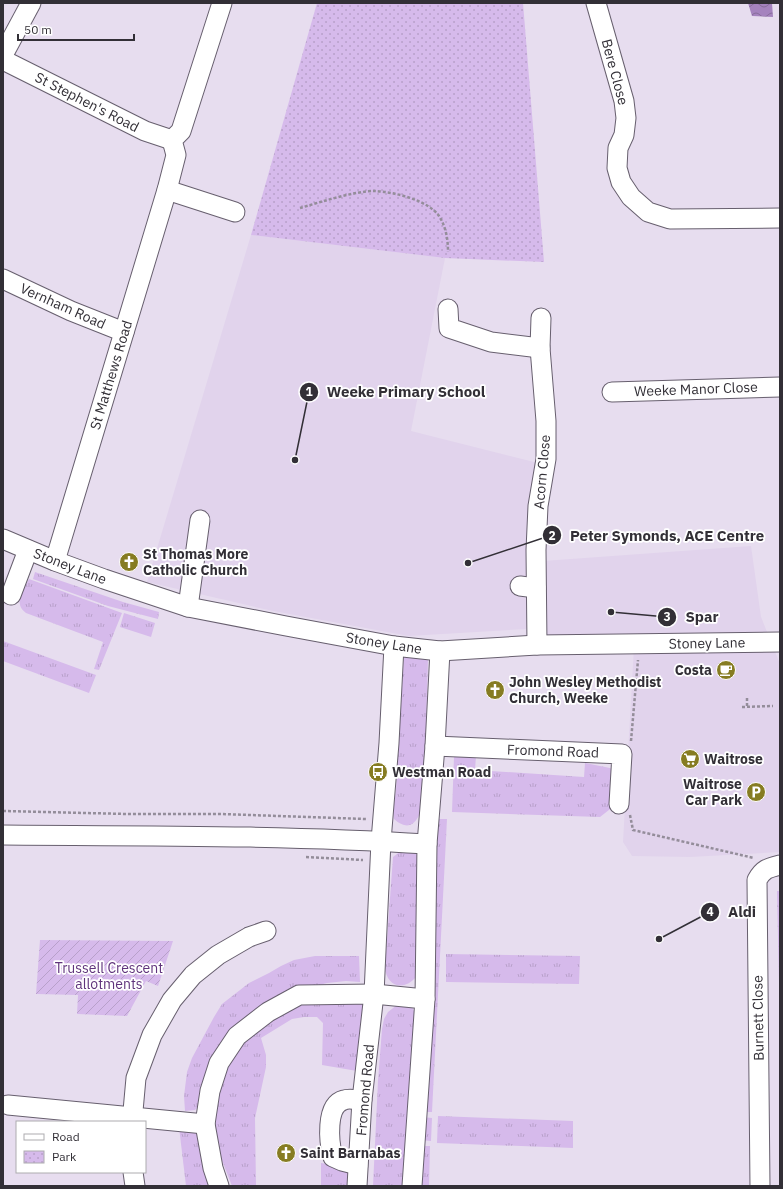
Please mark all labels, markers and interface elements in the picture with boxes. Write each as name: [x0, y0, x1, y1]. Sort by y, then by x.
scale bar: [18, 16, 134, 42]
text: 50 m: [24, 22, 52, 37]
street label: Bere Close: [598, 37, 633, 107]
street label: St Stephen's Road: [32, 68, 142, 136]
street label: Vernham Road: [17, 279, 109, 333]
street label: St Matthews Road: [86, 318, 136, 432]
callout: Weeke Primary School: [299, 378, 493, 405]
street label: Weeke Manor Close: [634, 378, 758, 400]
text: Weeke Primary School: [327, 382, 486, 401]
text: 1: [305, 384, 313, 399]
street label: Acorn Close: [530, 434, 554, 510]
callout: Peter Symonds, ACE Centre: [542, 522, 772, 549]
text: Peter Symonds, ACE Centre: [570, 526, 764, 545]
text: 2: [548, 528, 556, 543]
street label: Stoney Lane: [31, 544, 109, 588]
place label: St Thomas More Catholic Church: [143, 545, 249, 579]
church icon: St Thomas More Catholic Church: [118, 551, 140, 573]
callout: Spar: [657, 603, 726, 630]
text: Spar: [685, 607, 719, 626]
text: 3: [663, 609, 671, 624]
street label: Stoney Lane: [345, 628, 424, 658]
street label: Stoney Lane: [668, 633, 746, 653]
cafe icon: Costa: [715, 659, 737, 681]
place label: Costa: [675, 661, 712, 679]
place label: John Wesley Methodist Church, Weeke: [509, 673, 661, 707]
church icon: John Wesley Methodist Church, Weeke: [484, 679, 506, 701]
street label: Fromond Road: [507, 740, 599, 762]
supermarket icon: Waitrose: [679, 748, 701, 770]
place label: Waitrose: [704, 750, 763, 768]
bus stop icon: Westman Road: [367, 761, 389, 783]
place label: Westman Road: [392, 763, 491, 781]
place label: Waitrose Car Park: [683, 775, 743, 809]
parking icon: Waitrose Car Park: [745, 781, 767, 803]
callout: Aldi: [700, 898, 765, 925]
text: Aldi: [728, 902, 756, 921]
text: 4: [706, 904, 714, 919]
park label: Trussell Crescent allotments: [55, 959, 163, 993]
street label: Burnett Close: [748, 975, 768, 1061]
street label: Fromond Road: [352, 1043, 378, 1137]
legend: [16, 1121, 146, 1173]
text: Road: [52, 1129, 80, 1144]
church icon: Saint Barnabas: [275, 1142, 297, 1164]
place label: Saint Barnabas: [300, 1144, 401, 1162]
text: Park: [52, 1149, 77, 1164]

